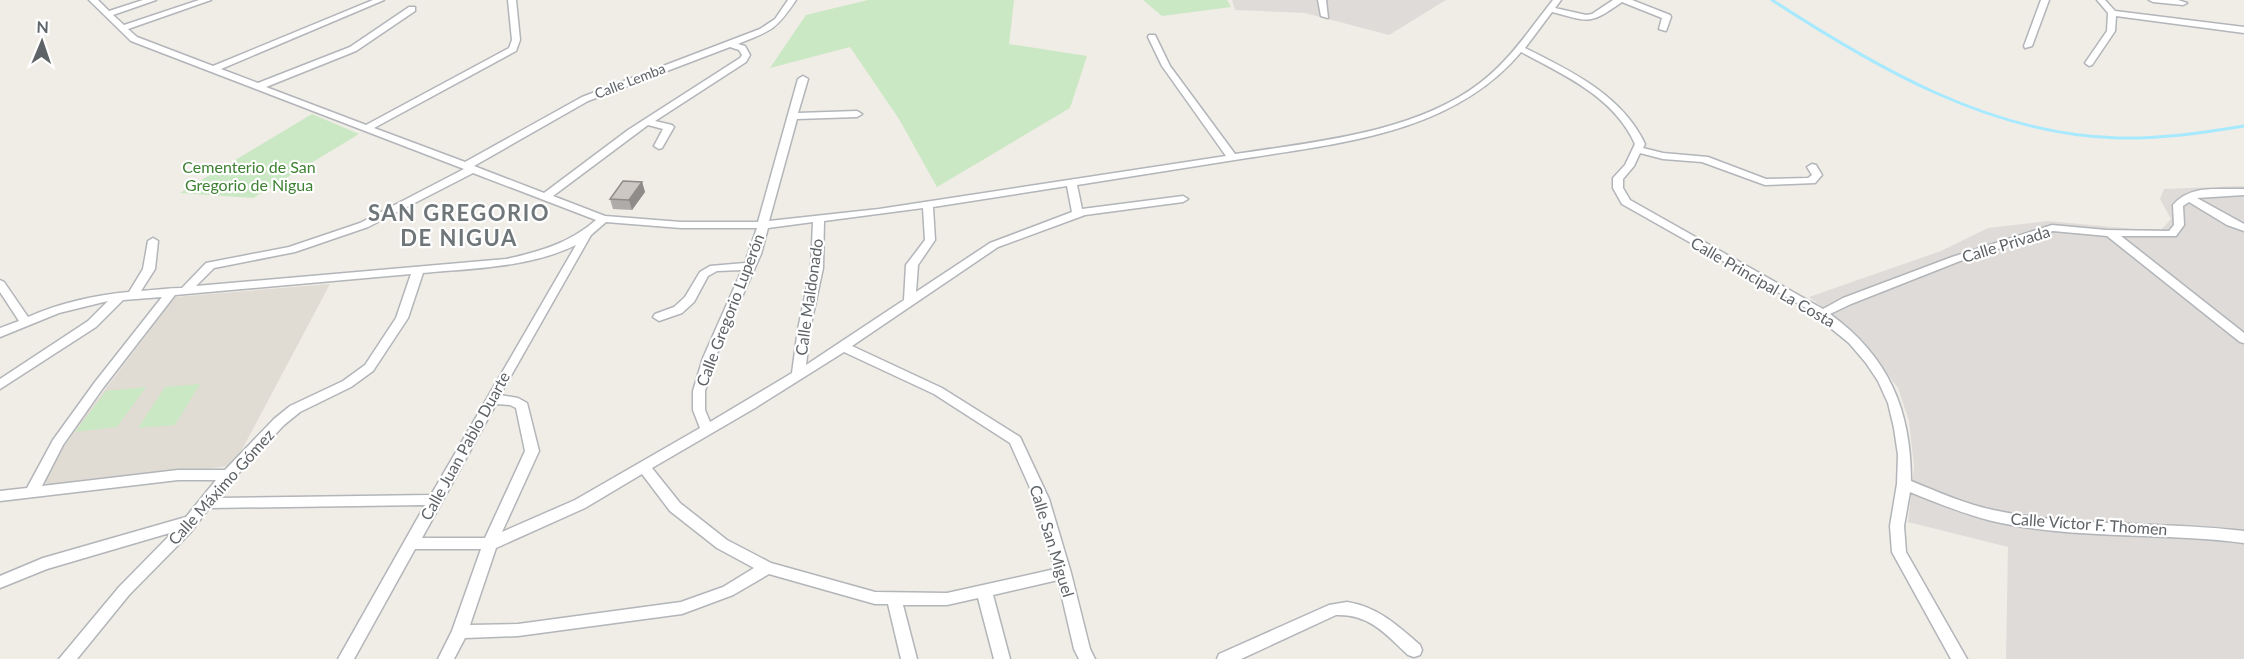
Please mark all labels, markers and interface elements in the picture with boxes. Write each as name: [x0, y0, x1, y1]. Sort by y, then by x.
north arrow: [12, 12, 72, 72]
text: N: [36, 17, 49, 36]
street label: Calle Lemba: [592, 59, 668, 102]
park label: Cementerio de San Gregorio de Nigua: [182, 157, 316, 194]
district label: SAN GREGORIO DE NIGUA: [368, 199, 550, 251]
street label: Calle Privada: [1960, 221, 2052, 266]
street label: Calle Gregorio Luperón: [692, 231, 767, 389]
street label: Calle Principal La Costa: [1688, 232, 1839, 331]
street label: Calle Maldonado: [791, 237, 826, 357]
street label: Calle Juan Pablo Duarte: [416, 368, 513, 523]
street label: Calle Máximo Gómez: [164, 425, 278, 548]
street label: Calle San Miguel: [1026, 482, 1079, 599]
street label: Calle Víctor F. Thomen: [2010, 509, 2168, 538]

